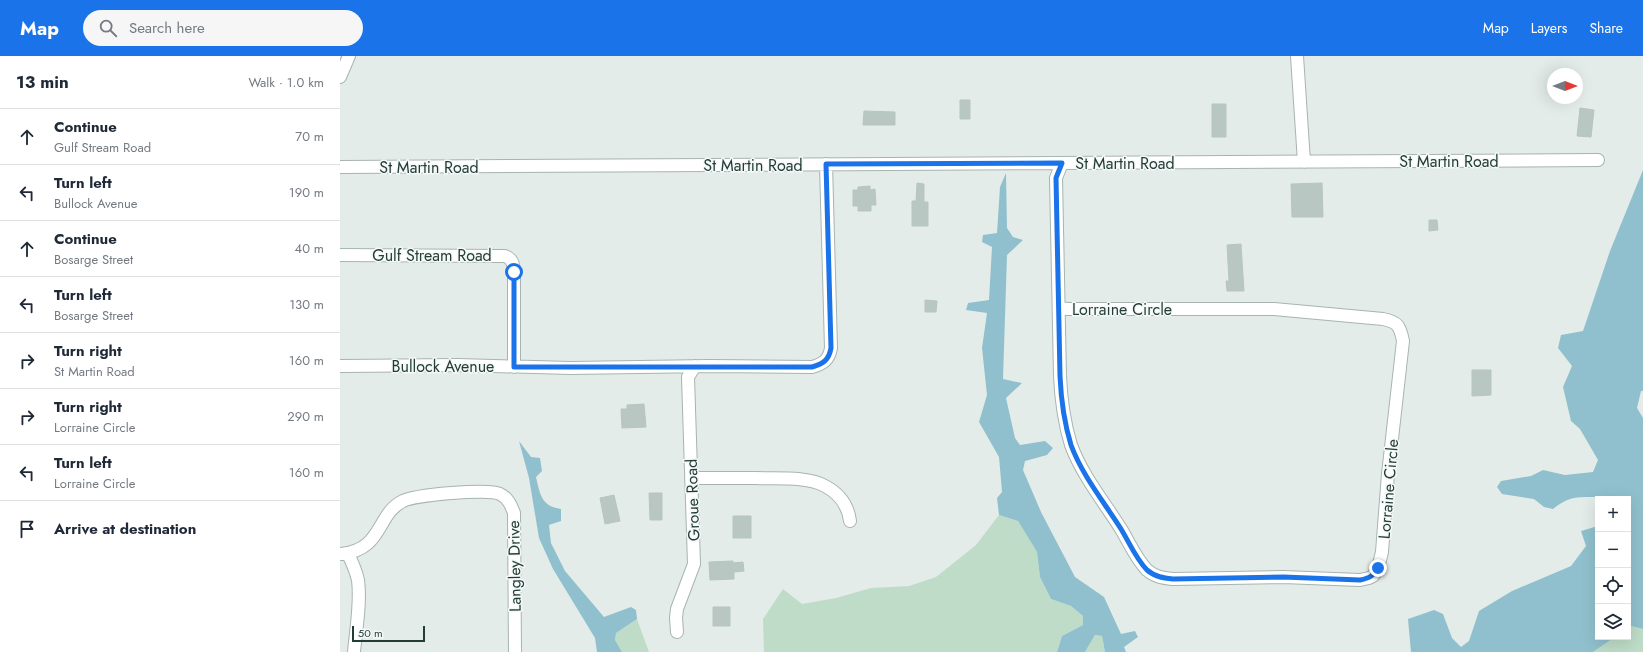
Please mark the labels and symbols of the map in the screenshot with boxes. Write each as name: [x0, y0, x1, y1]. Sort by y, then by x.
north arrow: [1547, 68, 1583, 104]
street label: St Martin Road: [1399, 150, 1499, 173]
street label: St Martin Road: [1075, 152, 1175, 175]
street label: St Martin Road: [703, 154, 803, 177]
street label: St Martin Road: [379, 156, 479, 179]
street label: Gulf Stream Road: [372, 244, 492, 267]
route start: [505, 263, 523, 281]
street label: Lorraine Circle: [1072, 298, 1172, 321]
street label: Bullock Avenue: [392, 355, 494, 378]
street label: Lorraine Circle: [1373, 438, 1404, 540]
street label: Groue Road: [680, 458, 705, 542]
street label: Langley Drive: [502, 520, 527, 612]
route end: [1369, 559, 1387, 577]
scale bar: [352, 624, 425, 643]

